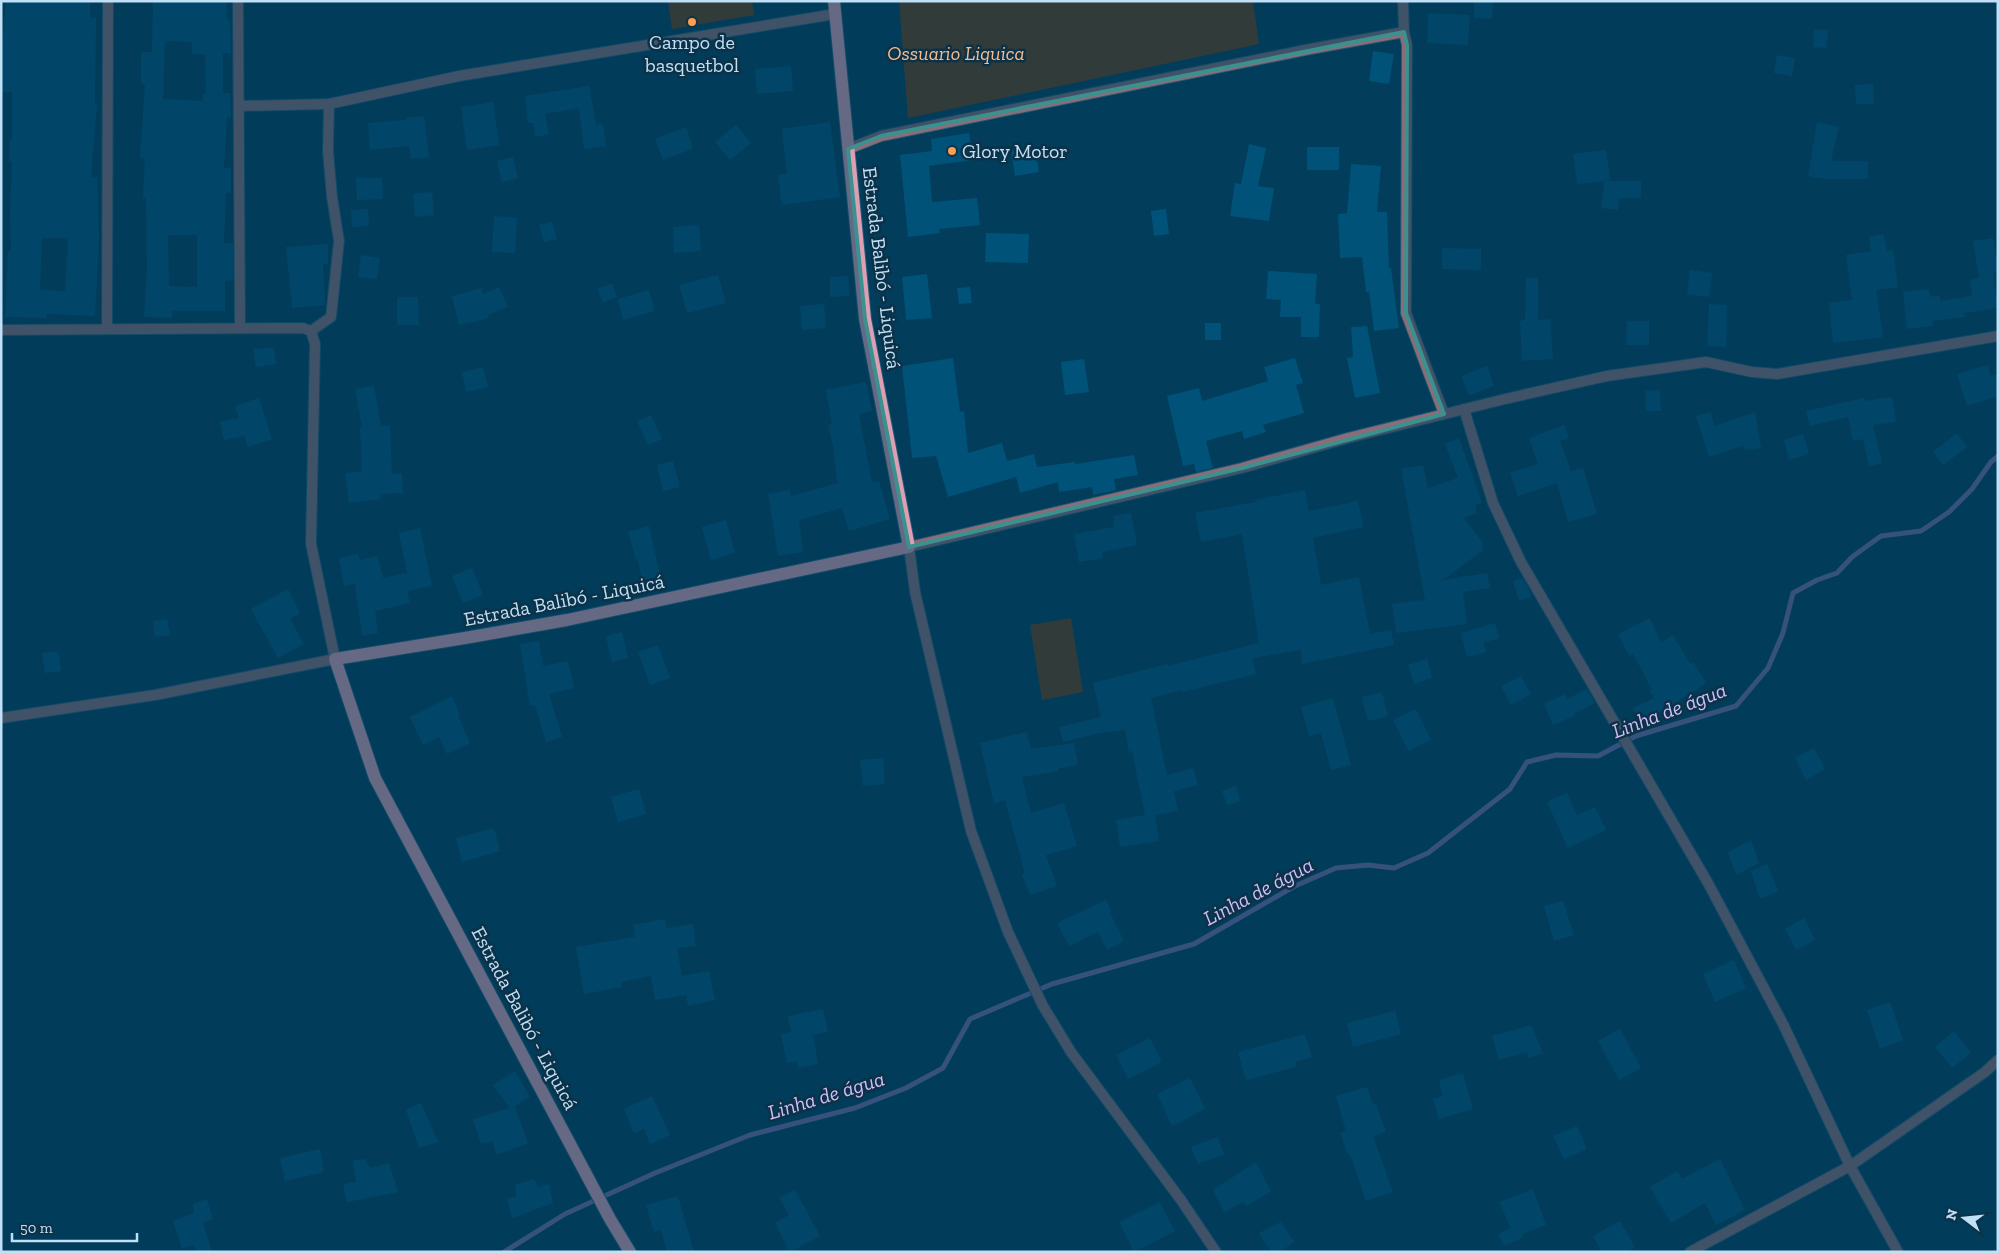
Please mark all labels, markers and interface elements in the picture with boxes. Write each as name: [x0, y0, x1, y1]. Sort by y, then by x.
marker: Campo de basquetbol: [686, 16, 698, 28]
place label: Campo de basquetbol: [644, 30, 739, 77]
park label: Ossuario Liquica: [887, 41, 1025, 65]
place label: Glory Motor: [962, 139, 1068, 163]
marker: Glory Motor: [946, 145, 958, 157]
street label: Estrada Balibó - Liquicá: [858, 165, 906, 371]
street label: Estrada Balibó - Liquicá: [462, 569, 667, 631]
water label: Linha de água: [1608, 677, 1730, 743]
water label: Linha de água: [1199, 852, 1317, 930]
street label: Estrada Balibó - Liquicá: [467, 922, 584, 1114]
water label: Linha de água: [765, 1065, 887, 1125]
north arrow: [1939, 1193, 1989, 1243]
text: N: [1942, 1207, 1962, 1222]
scale bar: [12, 1210, 138, 1242]
text: 50 m: [20, 1219, 53, 1237]

